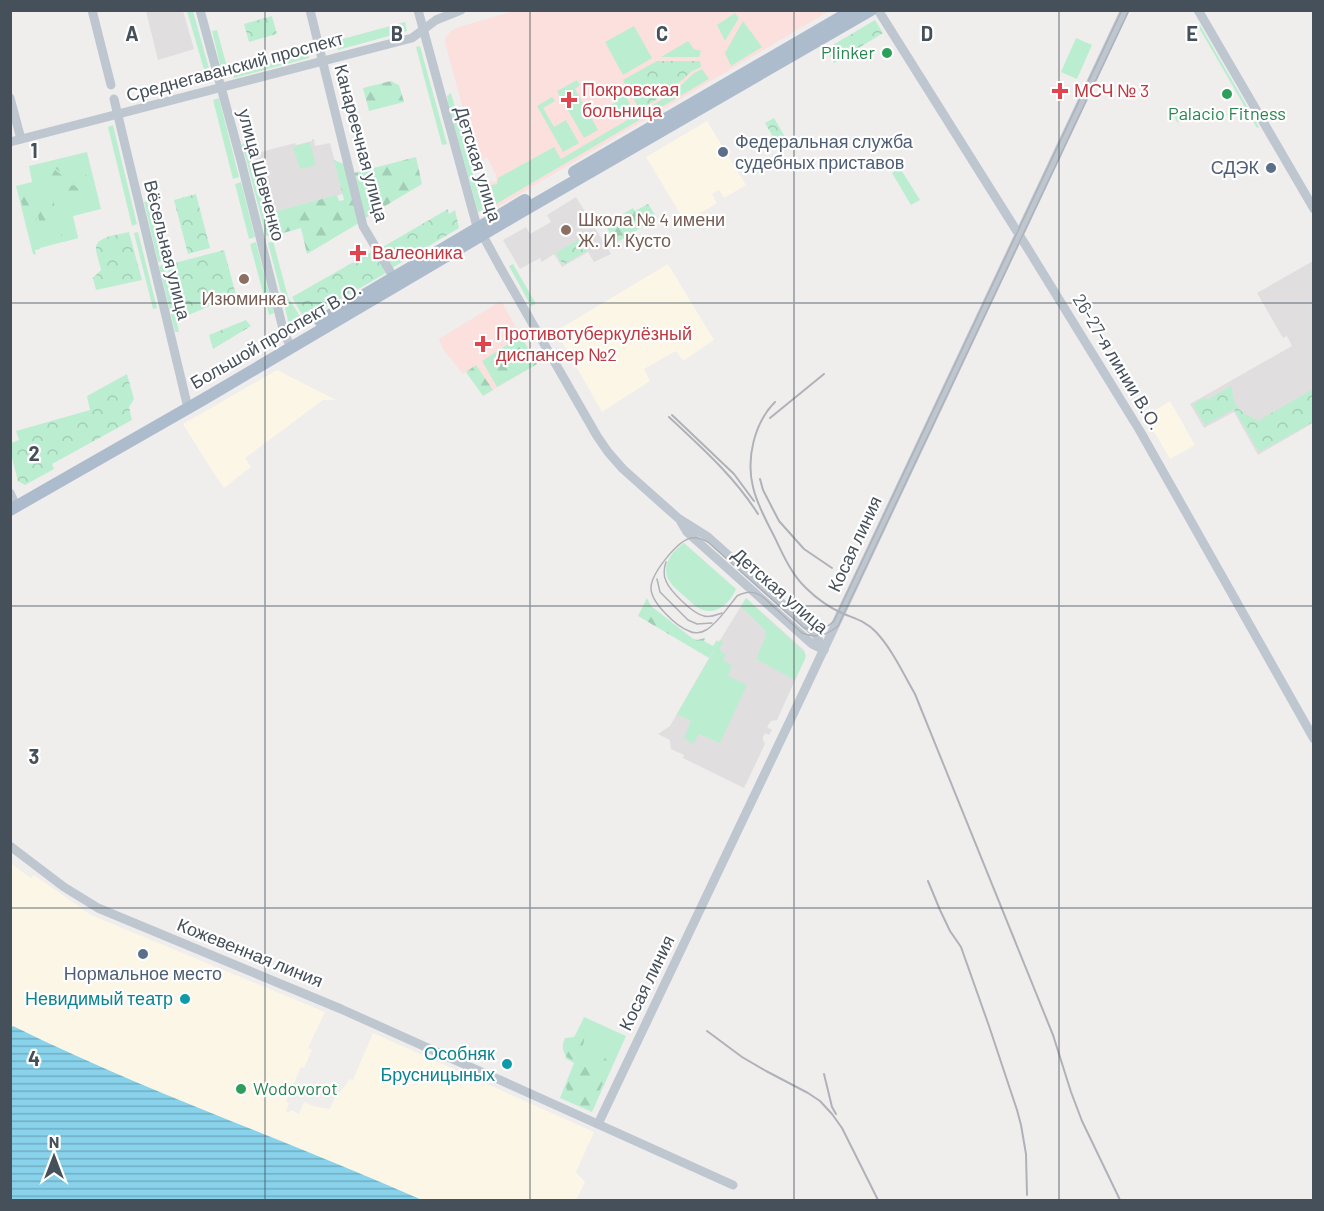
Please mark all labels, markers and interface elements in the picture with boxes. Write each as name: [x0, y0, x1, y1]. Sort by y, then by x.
text: A: [125, 21, 139, 45]
text: B: [391, 21, 403, 45]
text: C: [656, 21, 668, 45]
text: D: [921, 21, 933, 45]
text: E: [1186, 21, 1198, 45]
street label: Среднегаванский проспект: [124, 26, 346, 106]
place label: Plinker: [821, 41, 875, 63]
marker: Plinker: [880, 46, 894, 60]
street label: Канареечная улица: [330, 62, 394, 225]
place label: Покровская больница: [582, 78, 679, 121]
place label: МСЧ № 3: [1074, 79, 1149, 101]
marker: МСЧ № 3: [1051, 82, 1069, 100]
marker: Palacio Fitness: [1220, 87, 1234, 101]
marker: Покровская больница: [560, 91, 578, 109]
place label: Palacio Fitness: [1168, 102, 1286, 124]
street label: Детская улица: [451, 103, 507, 225]
street label: улица Шевченко: [234, 106, 290, 243]
place label: Федеральная служба судебных приставов: [735, 130, 914, 173]
text: 1: [30, 138, 38, 162]
marker: Федеральная служба судебных приставов: [716, 145, 730, 159]
place label: СДЭК: [1211, 156, 1260, 178]
marker: СДЭК: [1264, 161, 1278, 175]
street label: Вёсельная улица: [140, 178, 196, 323]
place label: Школа № 4 имени Ж. И. Кусто: [578, 208, 725, 251]
marker: Школа № 4 имени Ж. И. Кусто: [559, 223, 573, 237]
place label: Валеоника: [372, 241, 464, 263]
marker: Валеоника: [349, 244, 367, 262]
marker: Изюминка: [237, 272, 251, 286]
street label: Большой проспект В.О.: [186, 277, 365, 393]
place label: Изюминка: [201, 287, 288, 309]
street label: 26-27-я линии В.О.: [1069, 289, 1167, 434]
place label: Противотуберкулёзный диспансер №2: [496, 322, 692, 365]
marker: Противотуберкулёзный диспансер №2: [474, 335, 492, 353]
text: 2: [28, 441, 40, 465]
street label: Косая линия: [822, 492, 886, 595]
street label: Детская улица: [728, 543, 834, 638]
text: 3: [29, 744, 39, 768]
street label: Кожевенная линия: [174, 913, 326, 991]
street label: Косая линия: [614, 931, 679, 1034]
marker: Нормальное место: [136, 947, 150, 961]
place label: Нормальное место: [64, 962, 222, 984]
place label: Невидимый театр: [25, 987, 173, 1009]
marker: Невидимый театр: [178, 992, 192, 1006]
place label: Особняк Брусницыных: [380, 1042, 495, 1085]
text: 4: [28, 1046, 40, 1070]
marker: Особняк Брусницыных: [500, 1057, 514, 1071]
place label: Wodovorot: [253, 1077, 338, 1099]
marker: Wodovorot: [234, 1082, 248, 1096]
north arrow: [24, 1127, 84, 1187]
text: N: [49, 1132, 59, 1151]

